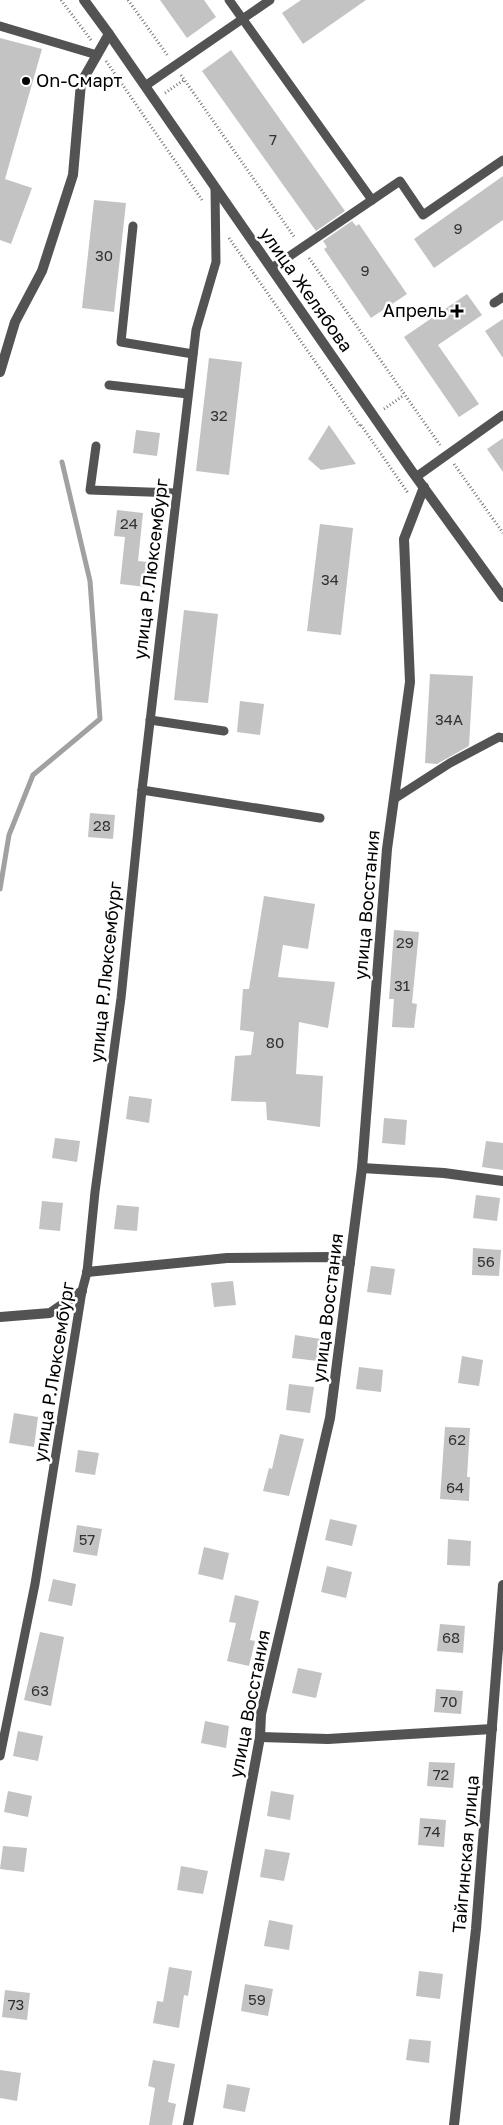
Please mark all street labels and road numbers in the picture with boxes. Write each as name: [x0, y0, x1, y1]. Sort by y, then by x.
street label: улица Желябова: [256, 223, 358, 356]
street label: улица Р.Люксембург: [128, 477, 172, 661]
street label: улица Восстания: [348, 829, 384, 981]
street label: улица Р.Люксембург: [85, 880, 125, 1064]
street label: улица Восстания: [307, 1232, 347, 1384]
street label: улица Р.Люксембург: [28, 1280, 78, 1464]
street label: улица Восстания: [224, 1628, 274, 1780]
street label: Тайгинская улица: [447, 1774, 483, 1934]

